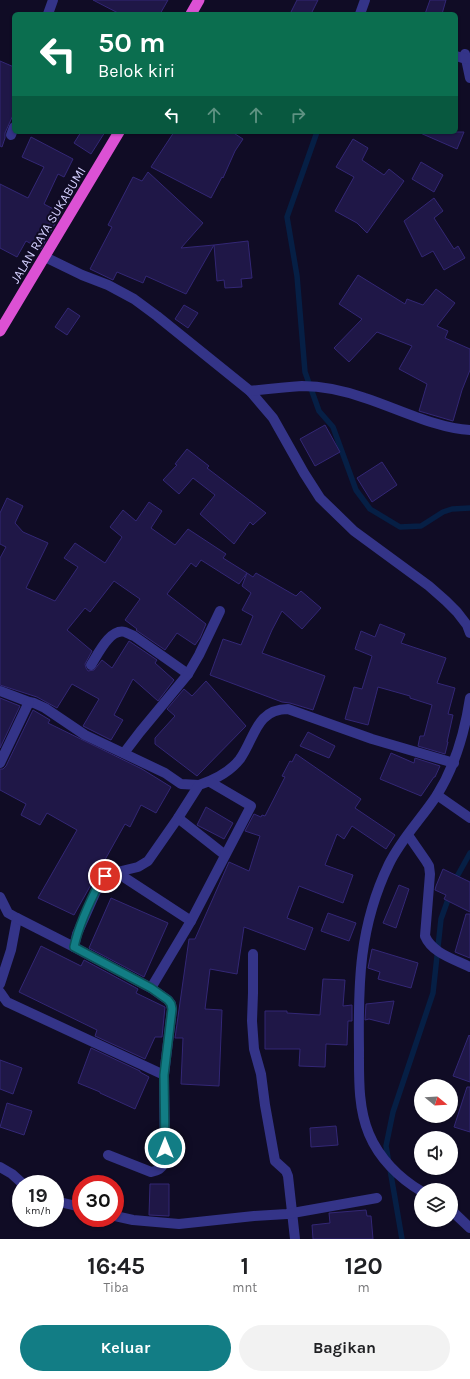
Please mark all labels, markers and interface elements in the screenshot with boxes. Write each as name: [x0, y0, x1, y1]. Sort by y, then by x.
text: 50 m: [98, 26, 166, 59]
icon: left: [32, 28, 84, 80]
text: Belok kiri: [98, 60, 175, 82]
icon: left: [161, 104, 183, 126]
icon: ahead: [203, 104, 225, 126]
icon: ahead: [245, 104, 267, 126]
icon: right: [287, 104, 309, 126]
street label: JALAN RAYA SUKABUMI: [7, 164, 89, 286]
pin: [88, 859, 122, 893]
icon: arrive: [94, 865, 116, 887]
north arrow: [414, 1079, 458, 1123]
map controls: [414, 1079, 458, 1227]
position arrow: [144, 1127, 186, 1169]
button: sound: [414, 1131, 458, 1175]
speed limit sign: 30: [72, 1175, 124, 1227]
button: layers: [414, 1183, 458, 1227]
text: 19: [28, 1184, 48, 1207]
text: km/h: [25, 1205, 51, 1217]
text: 16:45: [87, 1252, 145, 1280]
text: 1: [240, 1252, 249, 1280]
text: 120: [344, 1252, 383, 1280]
text: Tiba: [104, 1280, 129, 1295]
text: mnt: [232, 1280, 257, 1295]
text: m: [358, 1280, 370, 1295]
button: Keluar: [20, 1325, 231, 1371]
button: Bagikan: [239, 1325, 450, 1371]

